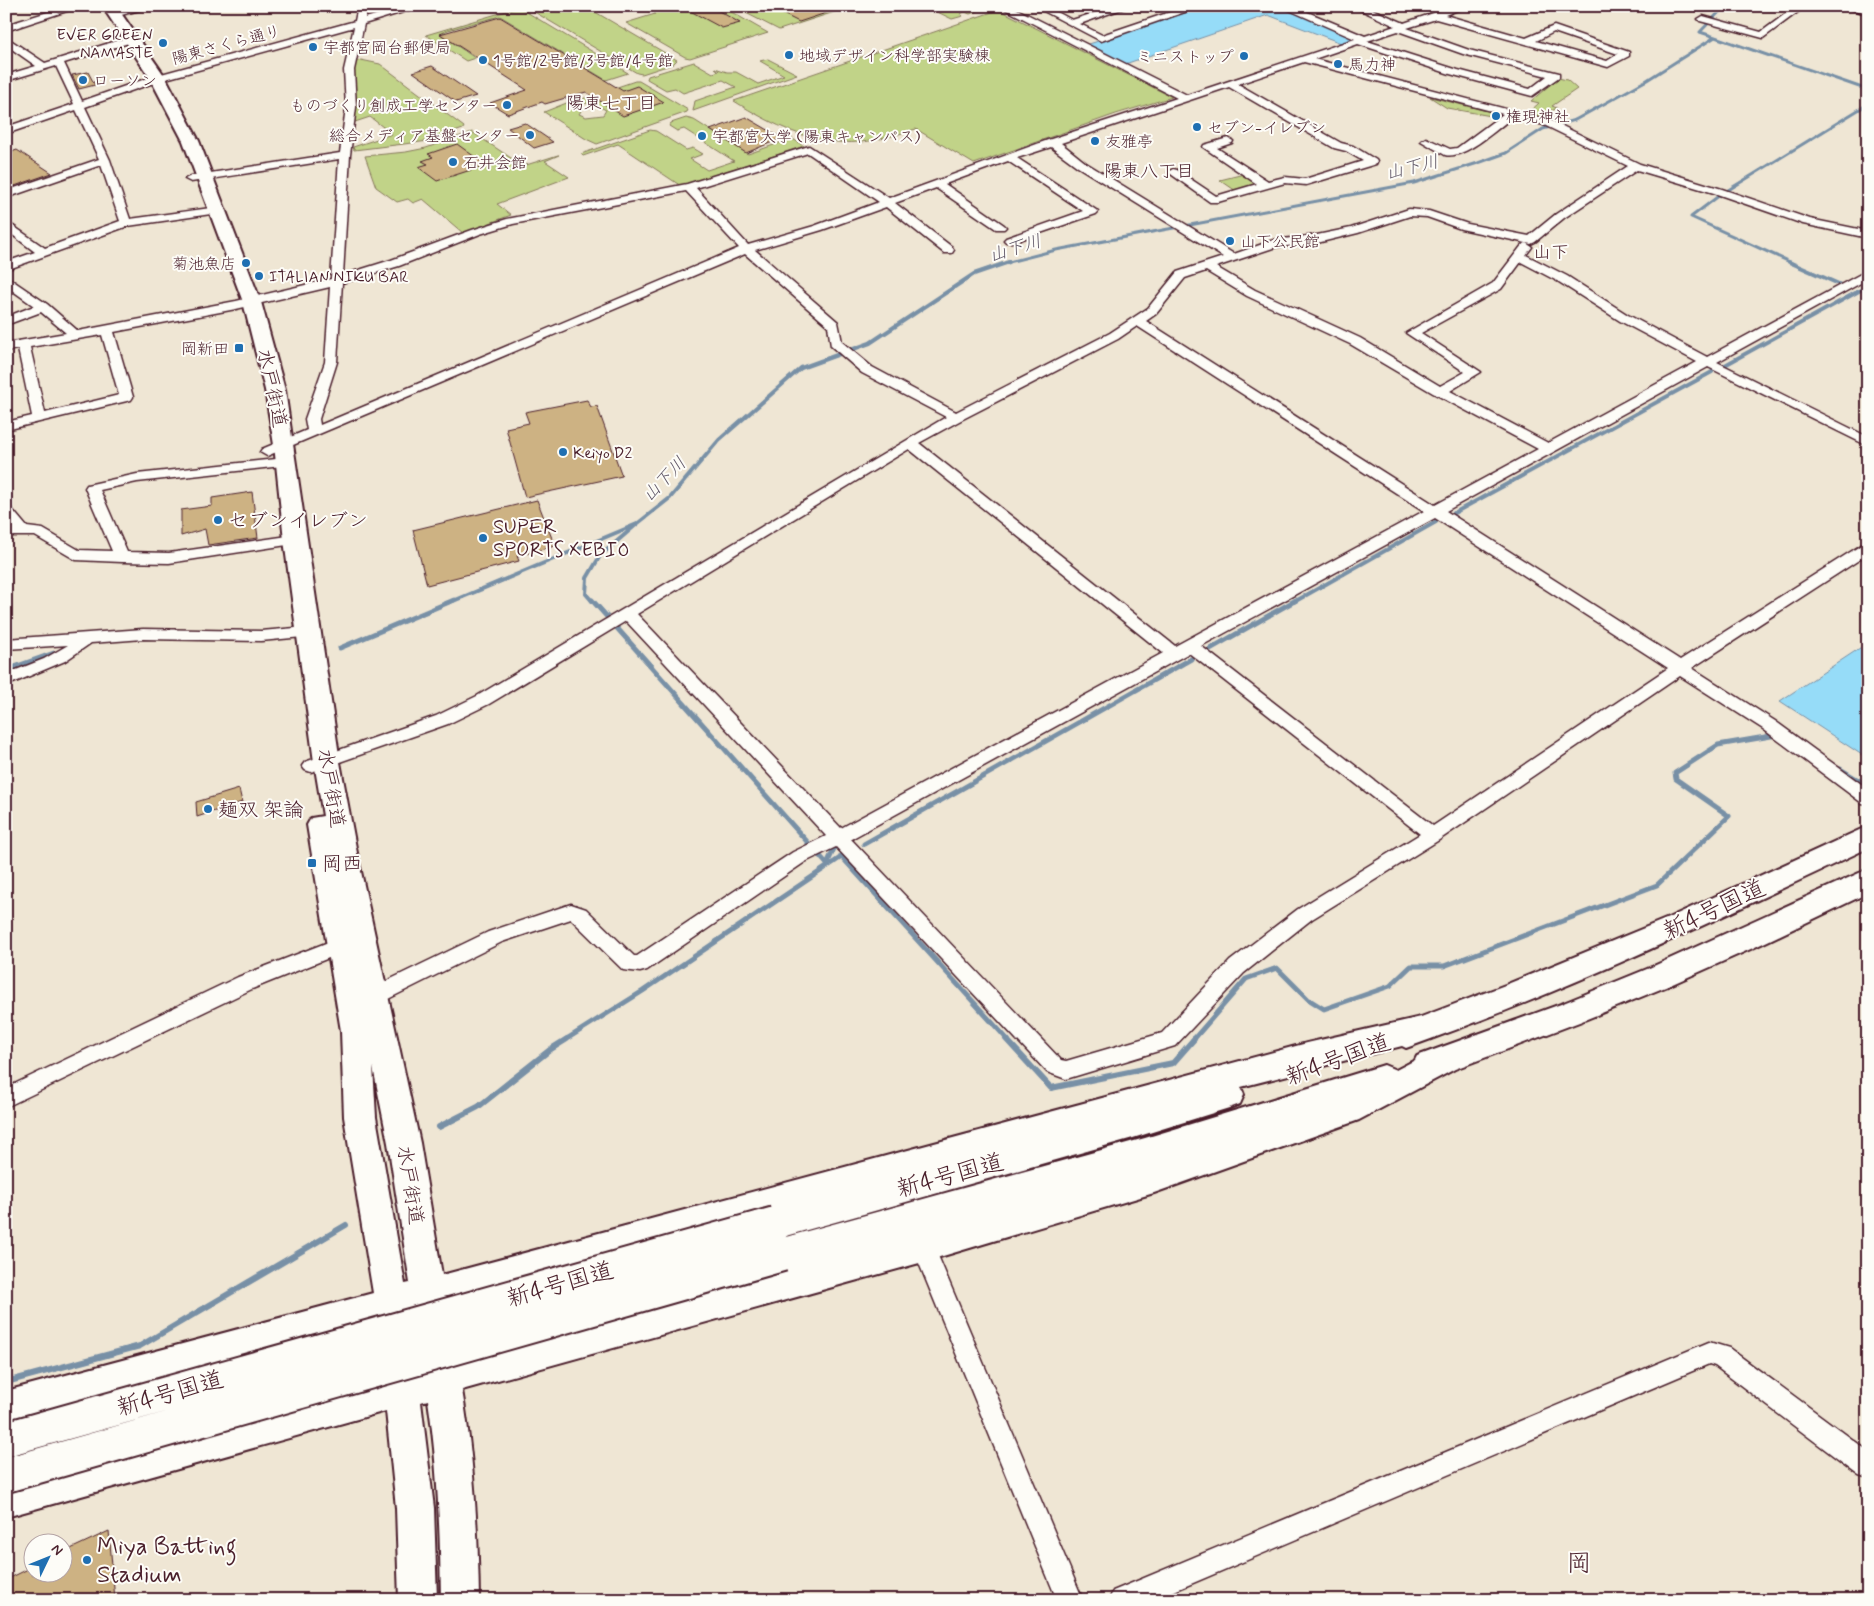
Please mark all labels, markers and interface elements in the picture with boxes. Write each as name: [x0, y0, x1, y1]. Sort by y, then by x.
street label: 陽東さくら通り: [170, 21, 283, 70]
place label: EVER GREEN NAMASTE: [57, 25, 153, 64]
marker: EVER GREEN NAMASTE: [157, 37, 169, 49]
place label: 宇都宮岡台郵便局: [323, 38, 451, 59]
marker: 宇都宮岡台郵便局: [307, 41, 319, 53]
place label: 地域デザイン科学部実験棟: [799, 46, 990, 67]
place label: ミニストップ: [1136, 47, 1234, 68]
marker: 地域デザイン科学部実験棟: [783, 49, 795, 61]
marker: ミニストップ: [1238, 50, 1250, 62]
place label: 1号館/2号館/3号館/4号館: [493, 51, 673, 72]
marker: 1号館/2号館/3号館/4号館: [477, 54, 489, 66]
place label: 馬力神: [1348, 55, 1396, 76]
marker: 馬力神: [1332, 58, 1344, 70]
place label: ローソン: [93, 71, 157, 92]
marker: ローソン: [77, 74, 89, 86]
district label: 陽東七丁目: [566, 92, 656, 116]
place label: ものづくり創成工学センター: [290, 96, 497, 117]
marker: ものづくり創成工学センター: [501, 99, 513, 111]
place label: 権現神社: [1506, 107, 1570, 128]
marker: 権現神社: [1490, 110, 1502, 122]
place label: セブン-イレブン: [1207, 118, 1326, 139]
marker: セブン-イレブン: [1191, 121, 1203, 133]
place label: 総合メディア基盤センター: [329, 126, 520, 147]
place label: 宇都宮大学 (陽東キャンパス): [712, 127, 921, 148]
marker: 総合メディア基盤センター: [524, 129, 536, 141]
marker: 宇都宮大学 (陽東キャンパス): [696, 130, 708, 142]
place label: 友雅亭: [1105, 132, 1153, 153]
marker: 友雅亭: [1089, 135, 1101, 147]
water label: 山下川: [1383, 150, 1441, 186]
place label: 石井会館: [463, 153, 527, 174]
marker: 石井会館: [447, 156, 459, 168]
district label: 陽東八丁目: [1104, 160, 1194, 184]
water label: 山下川: [986, 230, 1045, 268]
place label: 山下公民館: [1240, 232, 1320, 253]
marker: 山下公民館: [1224, 235, 1236, 247]
district label: 山下: [1533, 241, 1569, 265]
place label: 菊池魚店: [172, 254, 236, 275]
marker: 菊池魚店: [240, 257, 252, 269]
place label: ITALIAN NIKU BAR: [269, 267, 409, 288]
marker: ITALIAN NIKU BAR: [253, 270, 265, 282]
place label: 岡新田: [181, 339, 229, 360]
marker: 岡新田: [233, 342, 245, 354]
street label: 水戸街道: [250, 346, 293, 430]
place label: Keiyo D2: [573, 443, 632, 464]
marker: Keiyo D2: [557, 446, 569, 458]
water label: 山下川: [637, 452, 692, 507]
place label: セブンイレブン: [228, 508, 368, 535]
marker: セブンイレブン: [212, 514, 224, 526]
place label: SUPER SPORTS XEBIO: [493, 514, 629, 564]
marker: SUPER SPORTS XEBIO: [477, 532, 489, 544]
street label: 水戸街道: [310, 747, 351, 830]
place label: 麺双 架論: [218, 797, 303, 824]
marker: 麺双 架論: [202, 803, 214, 815]
place label: 岡西: [322, 851, 362, 878]
marker: 岡西: [306, 857, 318, 869]
street label: 新4号国道: [1658, 873, 1771, 948]
street label: 新4号国道: [1282, 1027, 1395, 1094]
street label: 水戸街道: [390, 1144, 429, 1227]
street label: 新4号国道: [893, 1147, 1008, 1206]
street label: 新4号国道: [503, 1255, 618, 1315]
street label: 新4号国道: [113, 1364, 228, 1424]
place label: Miya Batting Stadium: [97, 1532, 237, 1591]
north arrow: [22, 1534, 72, 1584]
text: N: [47, 1540, 67, 1559]
district label: 岡: [1566, 1548, 1592, 1581]
marker: Miya Batting Stadium: [81, 1554, 93, 1566]

